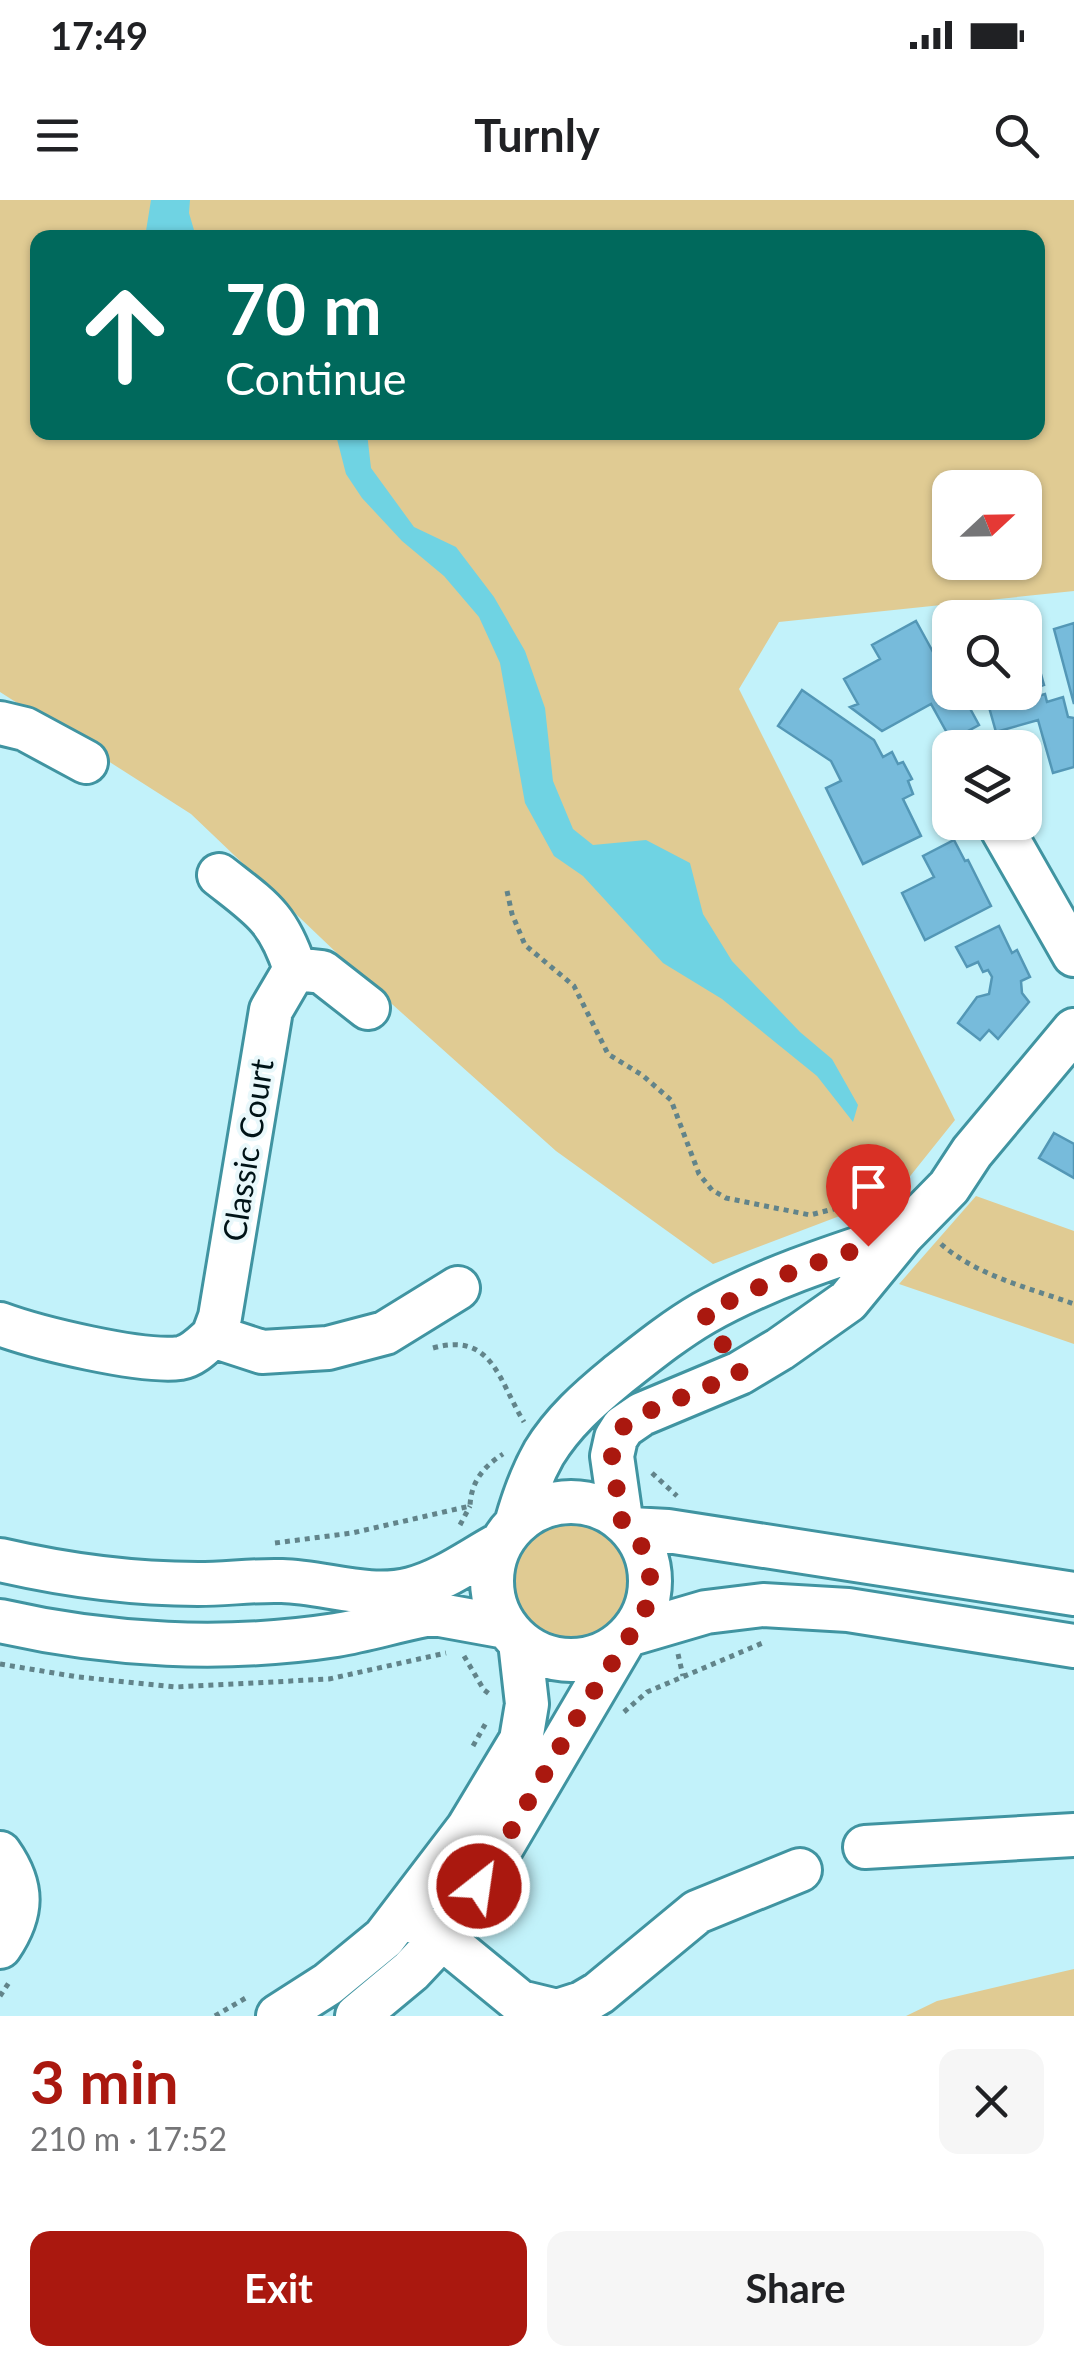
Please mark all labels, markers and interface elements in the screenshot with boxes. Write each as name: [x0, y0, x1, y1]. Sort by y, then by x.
text: 17:49: [50, 12, 148, 58]
icon: menu: [30, 108, 85, 163]
text: Turnly: [474, 108, 600, 162]
icon: search: [989, 108, 1044, 163]
text: 70 m: [225, 266, 382, 350]
icon: ahead: [60, 270, 190, 400]
text: Continue: [225, 351, 407, 405]
north arrow: [932, 470, 1042, 580]
map controls: [932, 470, 1042, 840]
button: search: [932, 600, 1042, 710]
button: layers: [932, 730, 1042, 840]
street label: Classic Court: [213, 1056, 281, 1244]
pin: [826, 1144, 911, 1247]
icon: arrive: [841, 1159, 896, 1214]
position arrow: [427, 1834, 531, 1938]
text: 3 min: [30, 2045, 179, 2117]
button: close: [939, 2049, 1044, 2154]
text: 210 m · 17:52: [30, 2119, 227, 2158]
button: Exit: [30, 2231, 527, 2346]
button: Share: [547, 2231, 1044, 2346]

